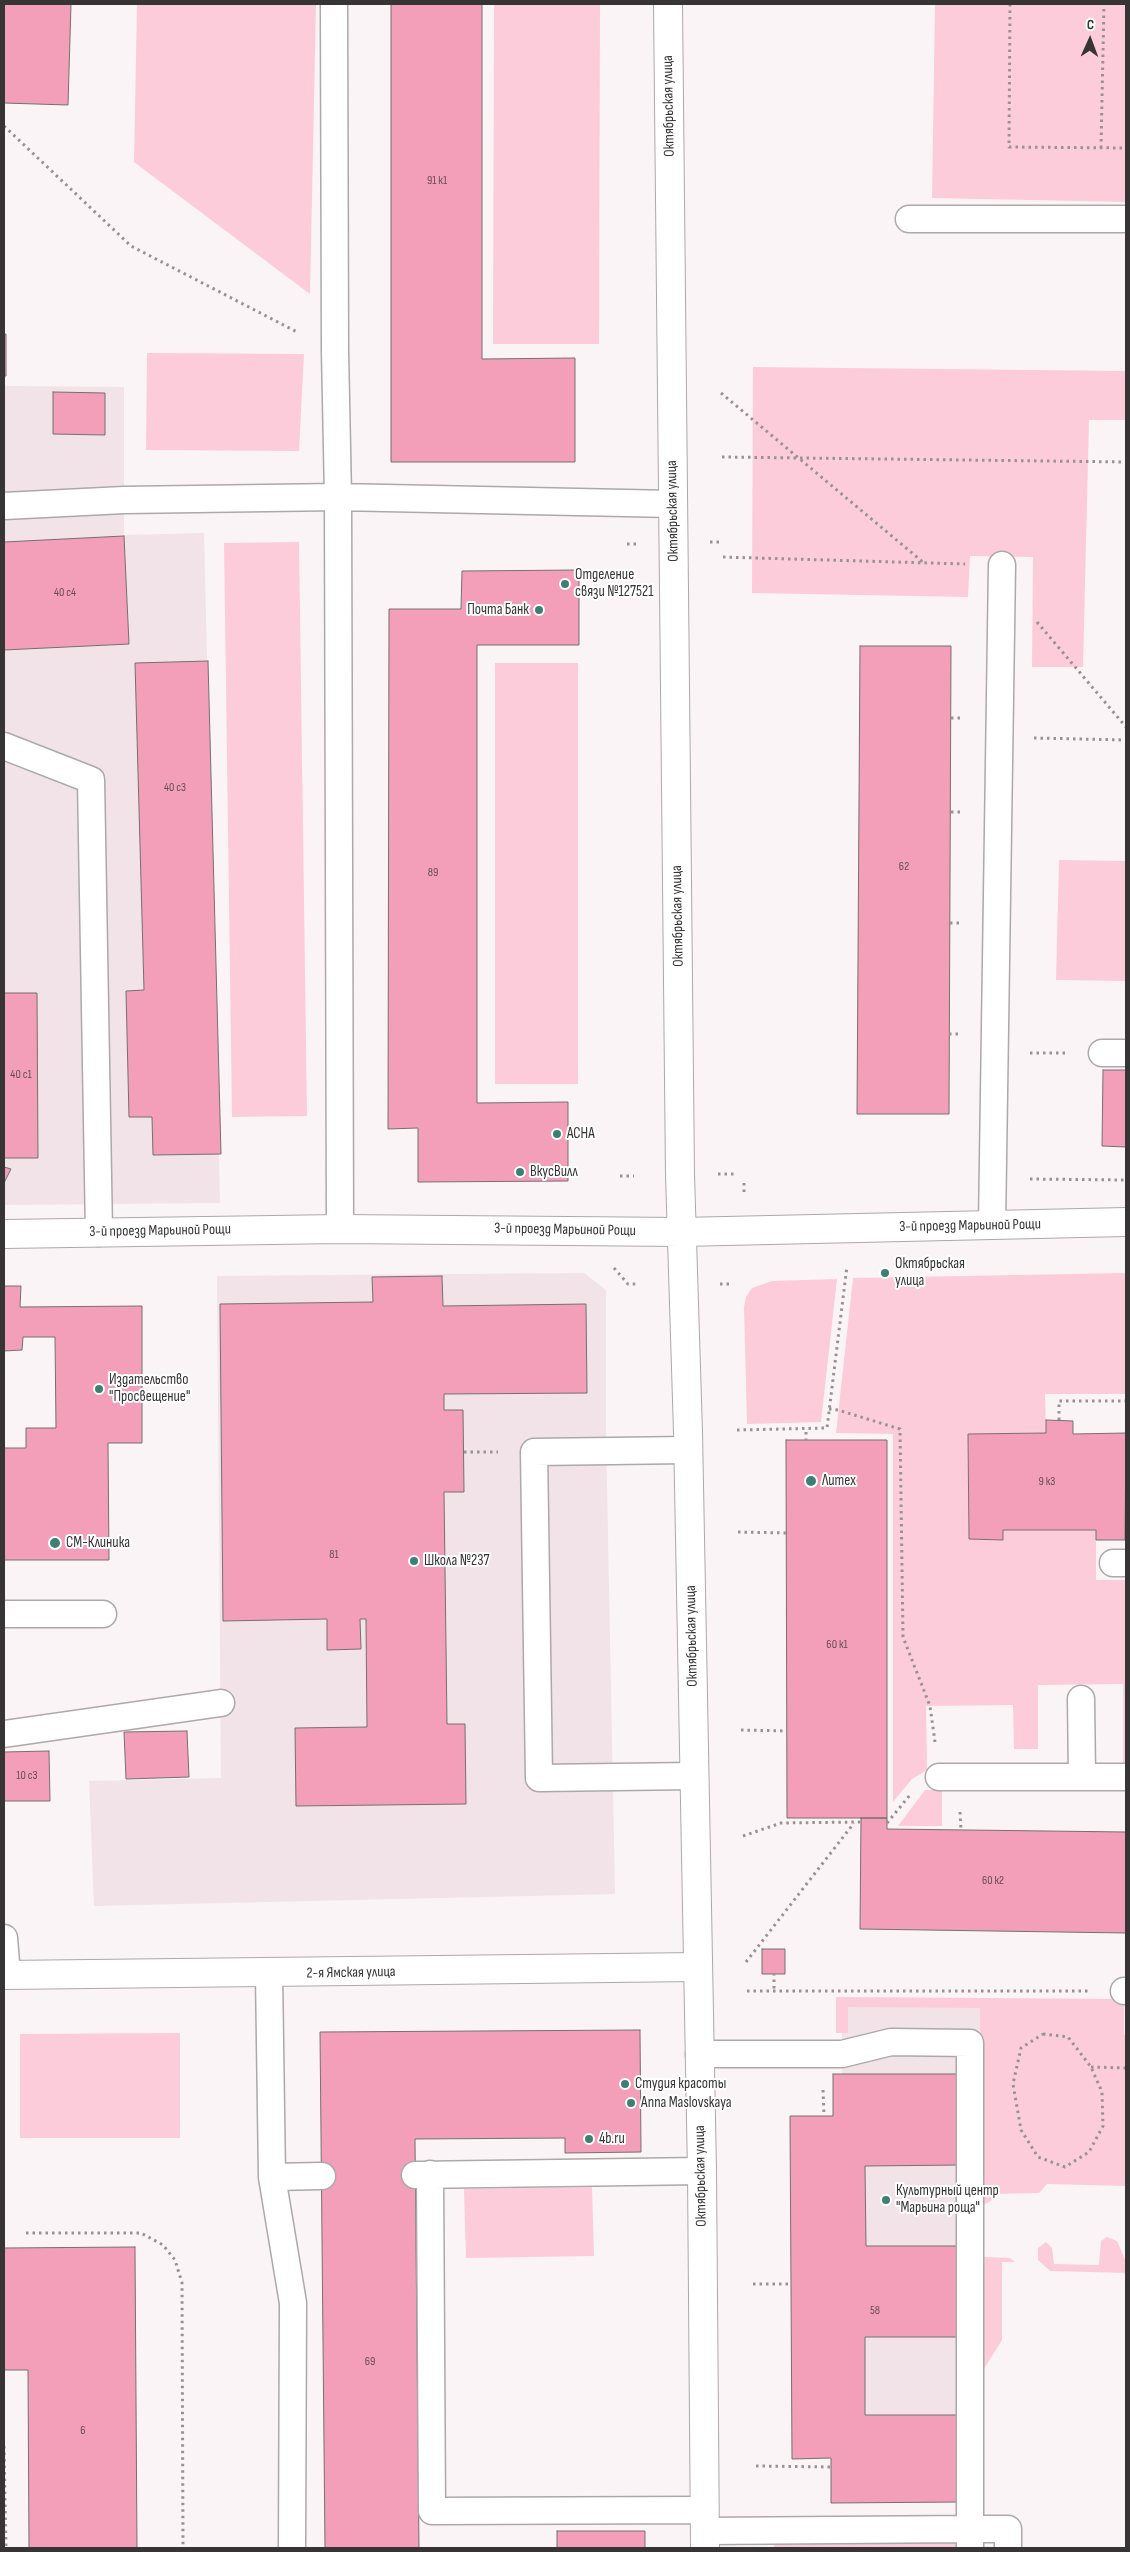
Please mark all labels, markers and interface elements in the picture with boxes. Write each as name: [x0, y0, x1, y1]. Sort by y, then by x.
north arrow: [1065, 15, 1115, 65]
text: С: [1087, 16, 1094, 33]
street label: Октябрьская улица: [659, 55, 679, 157]
house number: 91 к1: [427, 174, 447, 188]
street label: Октябрьская улица: [663, 460, 683, 562]
place label: Отделение связи №127521: [575, 566, 654, 601]
marker: Отделение связи №127521: [559, 578, 571, 590]
house number: 40 с4: [54, 586, 76, 600]
place label: Почта Банк: [467, 601, 529, 619]
marker: Почта Банк: [533, 604, 545, 616]
house number: 40 с3: [164, 781, 186, 795]
house number: 62: [899, 860, 909, 874]
street label: Октябрьская улица: [668, 865, 688, 967]
house number: 89: [428, 866, 438, 880]
house number: 40 с1: [10, 1068, 32, 1082]
place label: АСНА: [567, 1125, 595, 1143]
marker: АСНА: [551, 1128, 563, 1140]
place label: ВкусВилл: [530, 1163, 578, 1181]
marker: ВкусВилл: [514, 1166, 526, 1178]
street label: 3-й проезд Марьиной Рощи: [899, 1216, 1041, 1236]
street label: 3-й проезд Марьиной Рощи: [494, 1220, 636, 1240]
street label: 3-й проезд Марьиной Рощи: [89, 1221, 231, 1241]
place label: Октябрьская улица: [895, 1255, 965, 1290]
marker: Октябрьская улица: [879, 1267, 891, 1279]
place label: Издательство "Просвещение": [109, 1371, 190, 1406]
marker: Издательство "Просвещение": [93, 1383, 105, 1395]
place label: Литех: [822, 1472, 856, 1490]
marker: Литех: [804, 1474, 818, 1488]
house number: 9 к3: [1039, 1475, 1055, 1489]
place label: СМ-Клиника: [66, 1534, 130, 1552]
marker: СМ-Клиника: [48, 1536, 62, 1550]
house number: 81: [329, 1548, 339, 1562]
place label: Школа №237: [424, 1552, 489, 1570]
marker: Школа №237: [408, 1555, 420, 1567]
street label: Октябрьская улица: [682, 1585, 702, 1687]
house number: 60 к1: [826, 1638, 848, 1652]
house number: 10 с3: [16, 1769, 38, 1783]
house number: 60 к2: [982, 1874, 1004, 1888]
street label: 2-я Ямская улица: [306, 1963, 396, 1983]
place label: Студия красоты: [635, 2075, 726, 2093]
marker: Студия красоты: [619, 2078, 631, 2090]
place label: Anna Maslovskaya: [641, 2094, 732, 2112]
marker: Anna Maslovskaya: [625, 2097, 637, 2109]
street label: Октябрьская улица: [691, 2125, 711, 2227]
place label: 4b.ru: [599, 2130, 625, 2148]
marker: 4b.ru: [583, 2133, 595, 2145]
place label: Культурный центр "Марьина роща": [896, 2182, 999, 2217]
marker: Культурный центр "Марьина роща": [880, 2194, 892, 2206]
house number: 58: [870, 2304, 880, 2318]
house number: 69: [365, 2355, 375, 2369]
house number: 6: [80, 2424, 86, 2438]

